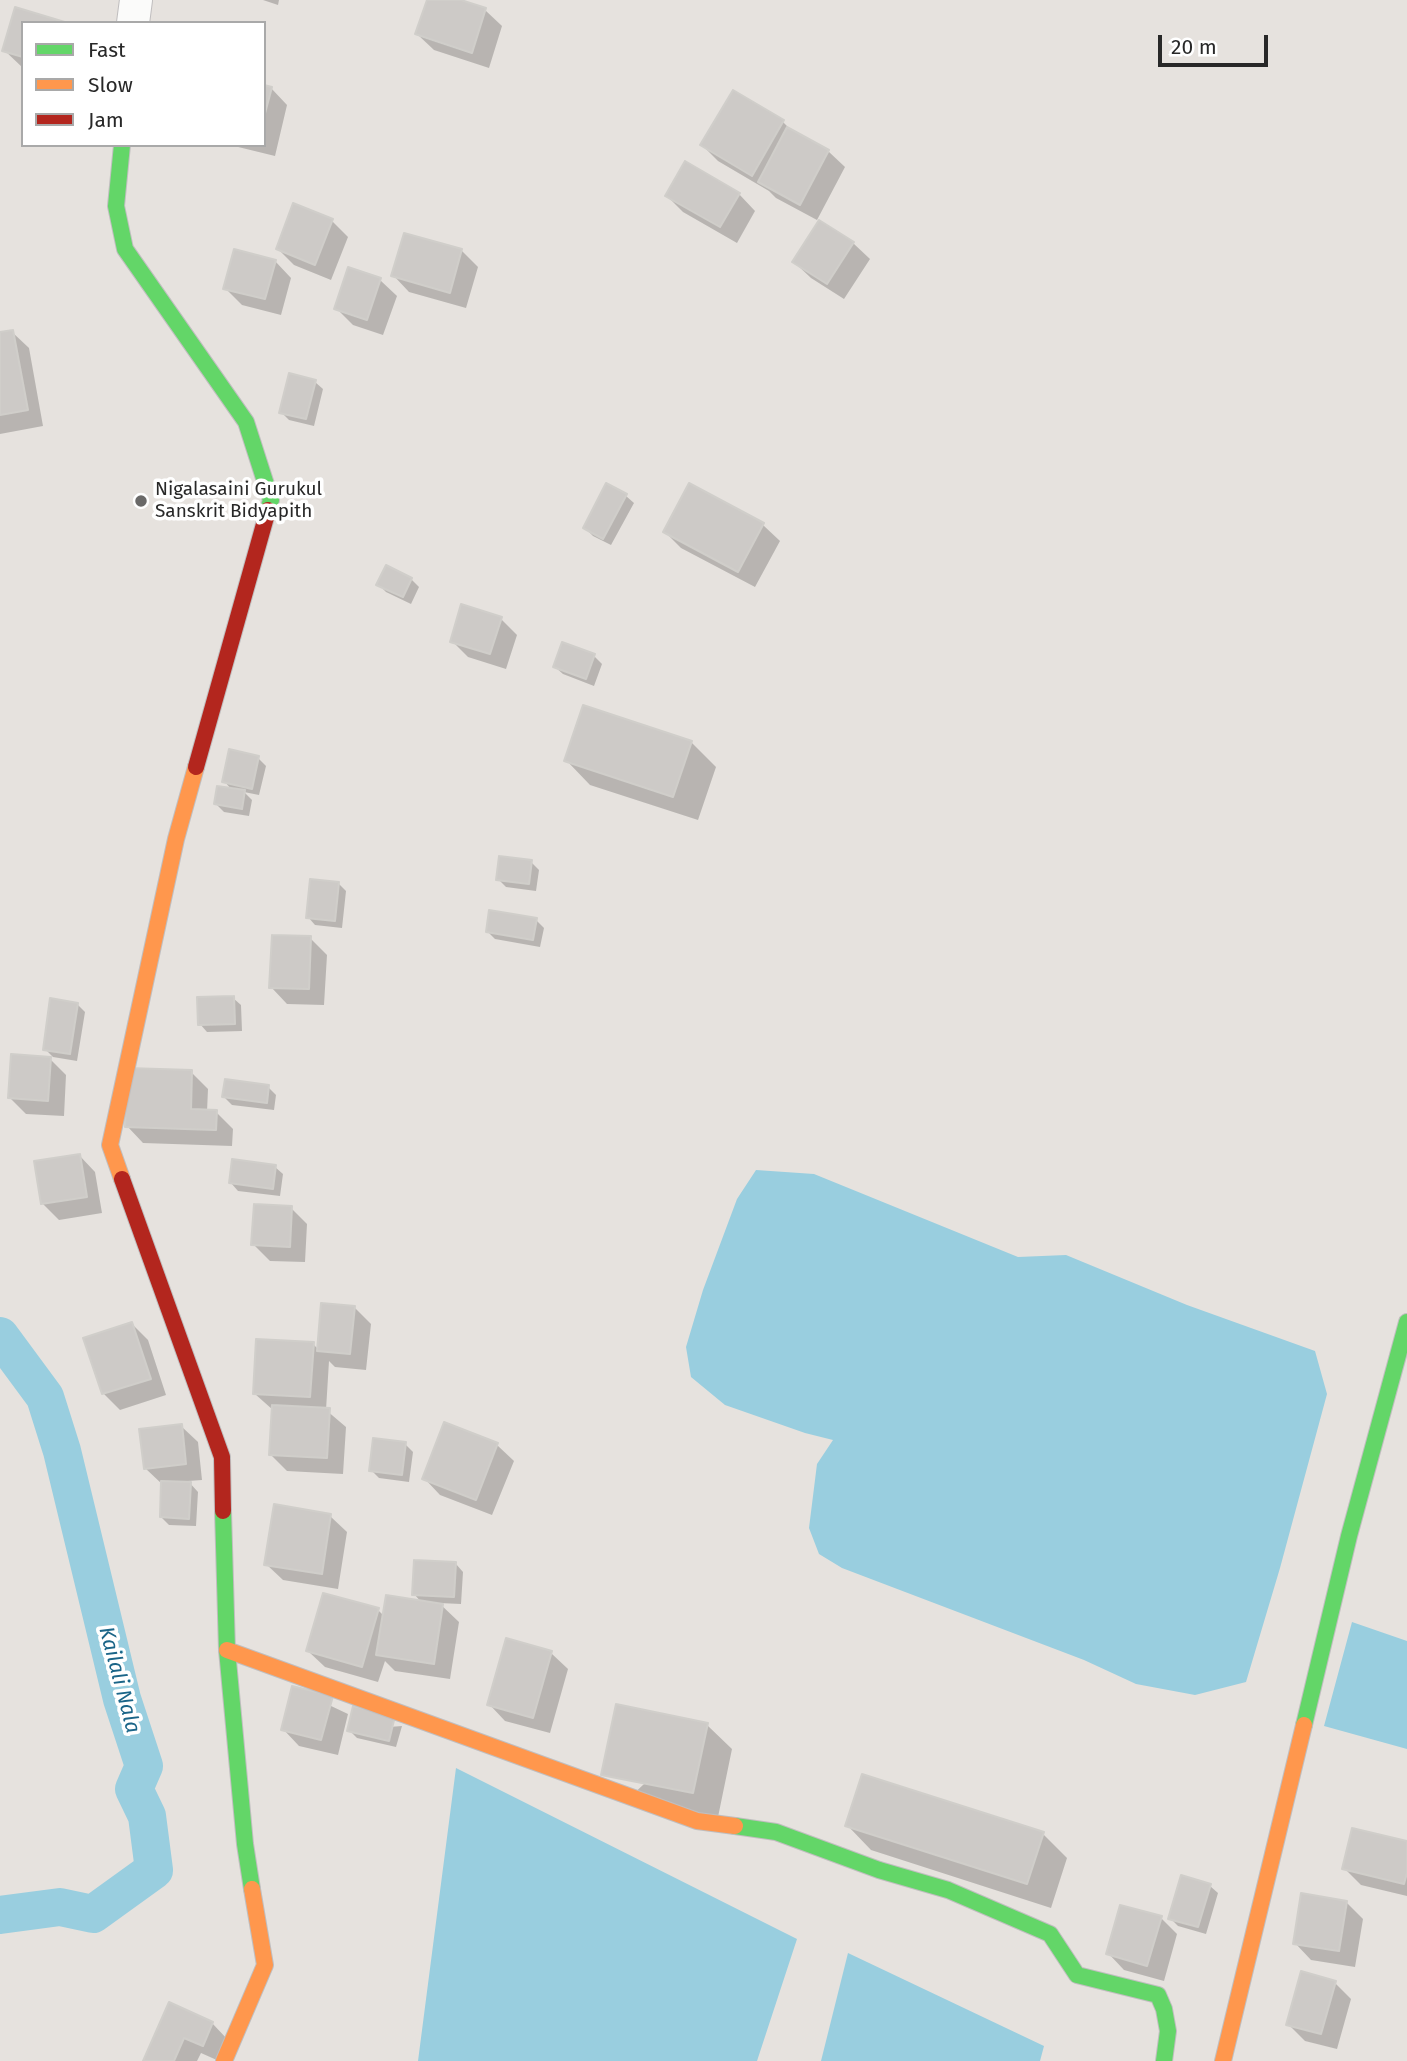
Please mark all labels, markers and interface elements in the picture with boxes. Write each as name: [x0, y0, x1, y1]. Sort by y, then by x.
legend: [21, 21, 266, 147]
scale bar: [1162, 21, 1272, 65]
text: 20 m: [1171, 34, 1217, 60]
text: Fast: [88, 37, 126, 63]
text: Slow: [88, 72, 133, 98]
text: Jam: [88, 107, 124, 133]
place label: Nigalasaini Gurukul Sanskrit Bidyapith: [155, 479, 322, 523]
marker: Nigalasaini Gurukul Sanskrit Bidyapith: [133, 493, 149, 509]
water label: Kailali Nala: [93, 1624, 145, 1736]

